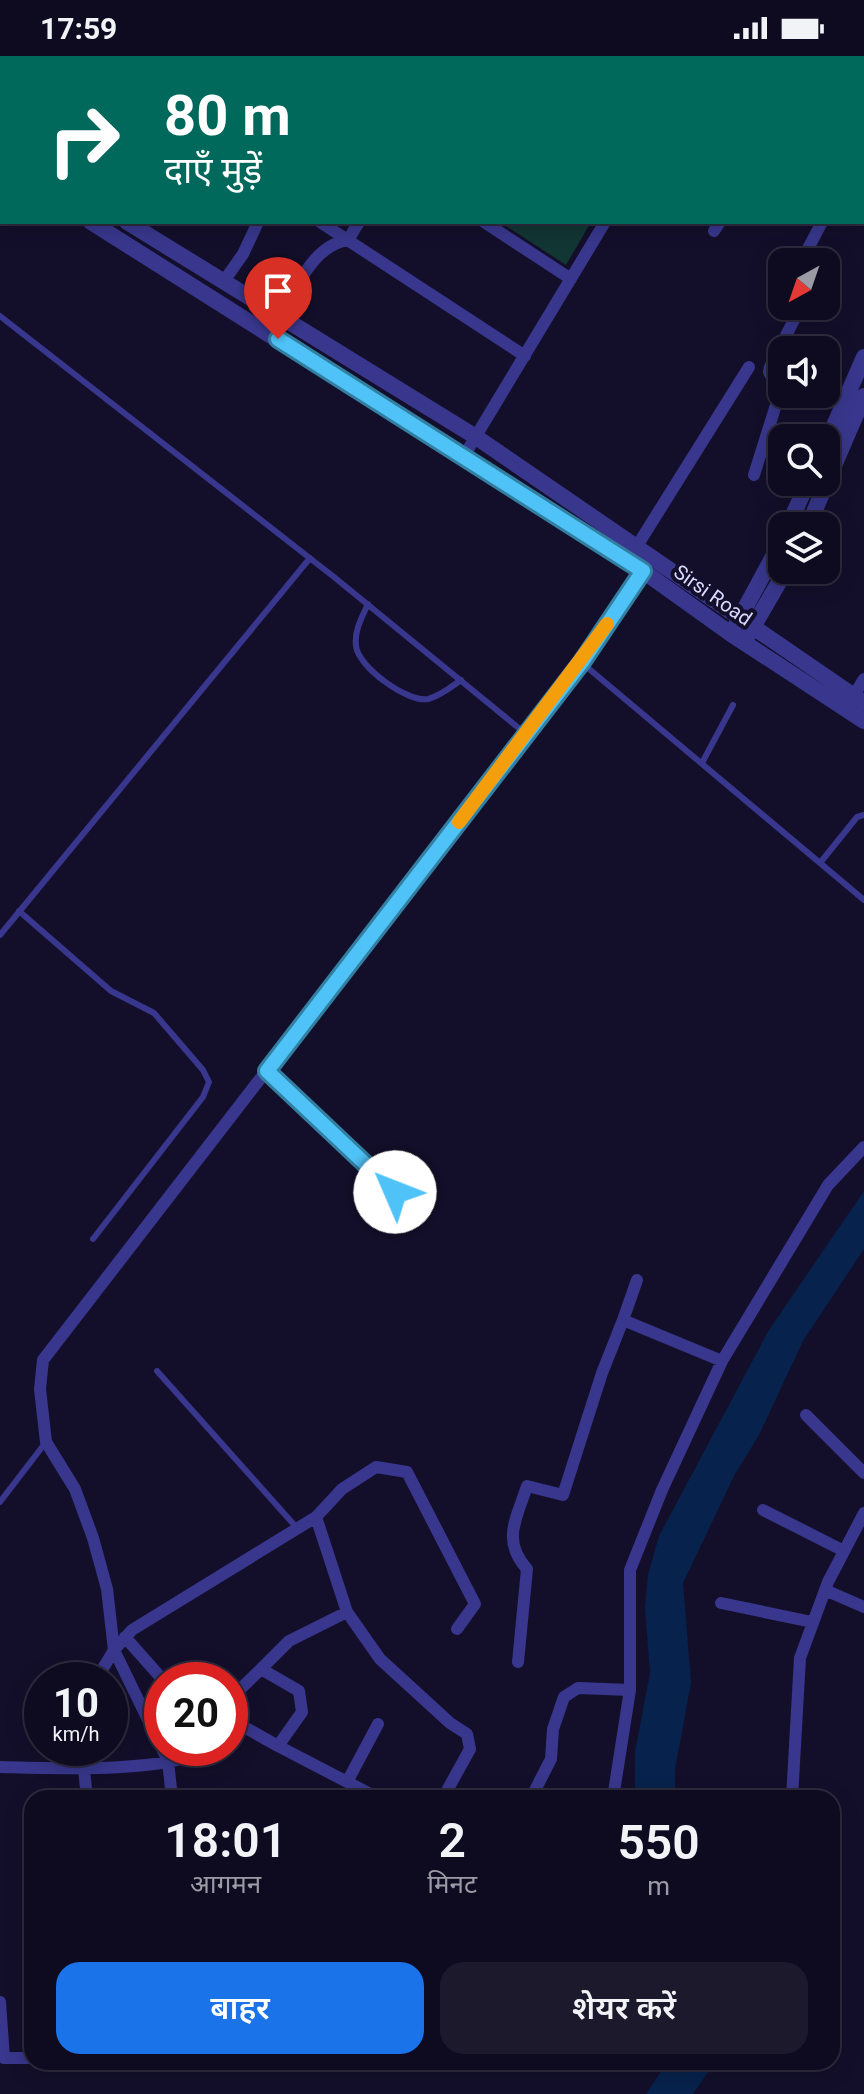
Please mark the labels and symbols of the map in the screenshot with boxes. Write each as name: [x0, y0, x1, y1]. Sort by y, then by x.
north arrow: [768, 248, 840, 320]
pin: [244, 257, 312, 339]
street label: Sirsi Road: [669, 559, 757, 631]
position arrow: [353, 1150, 437, 1234]
speed limit sign: 20: [144, 1662, 248, 1766]

